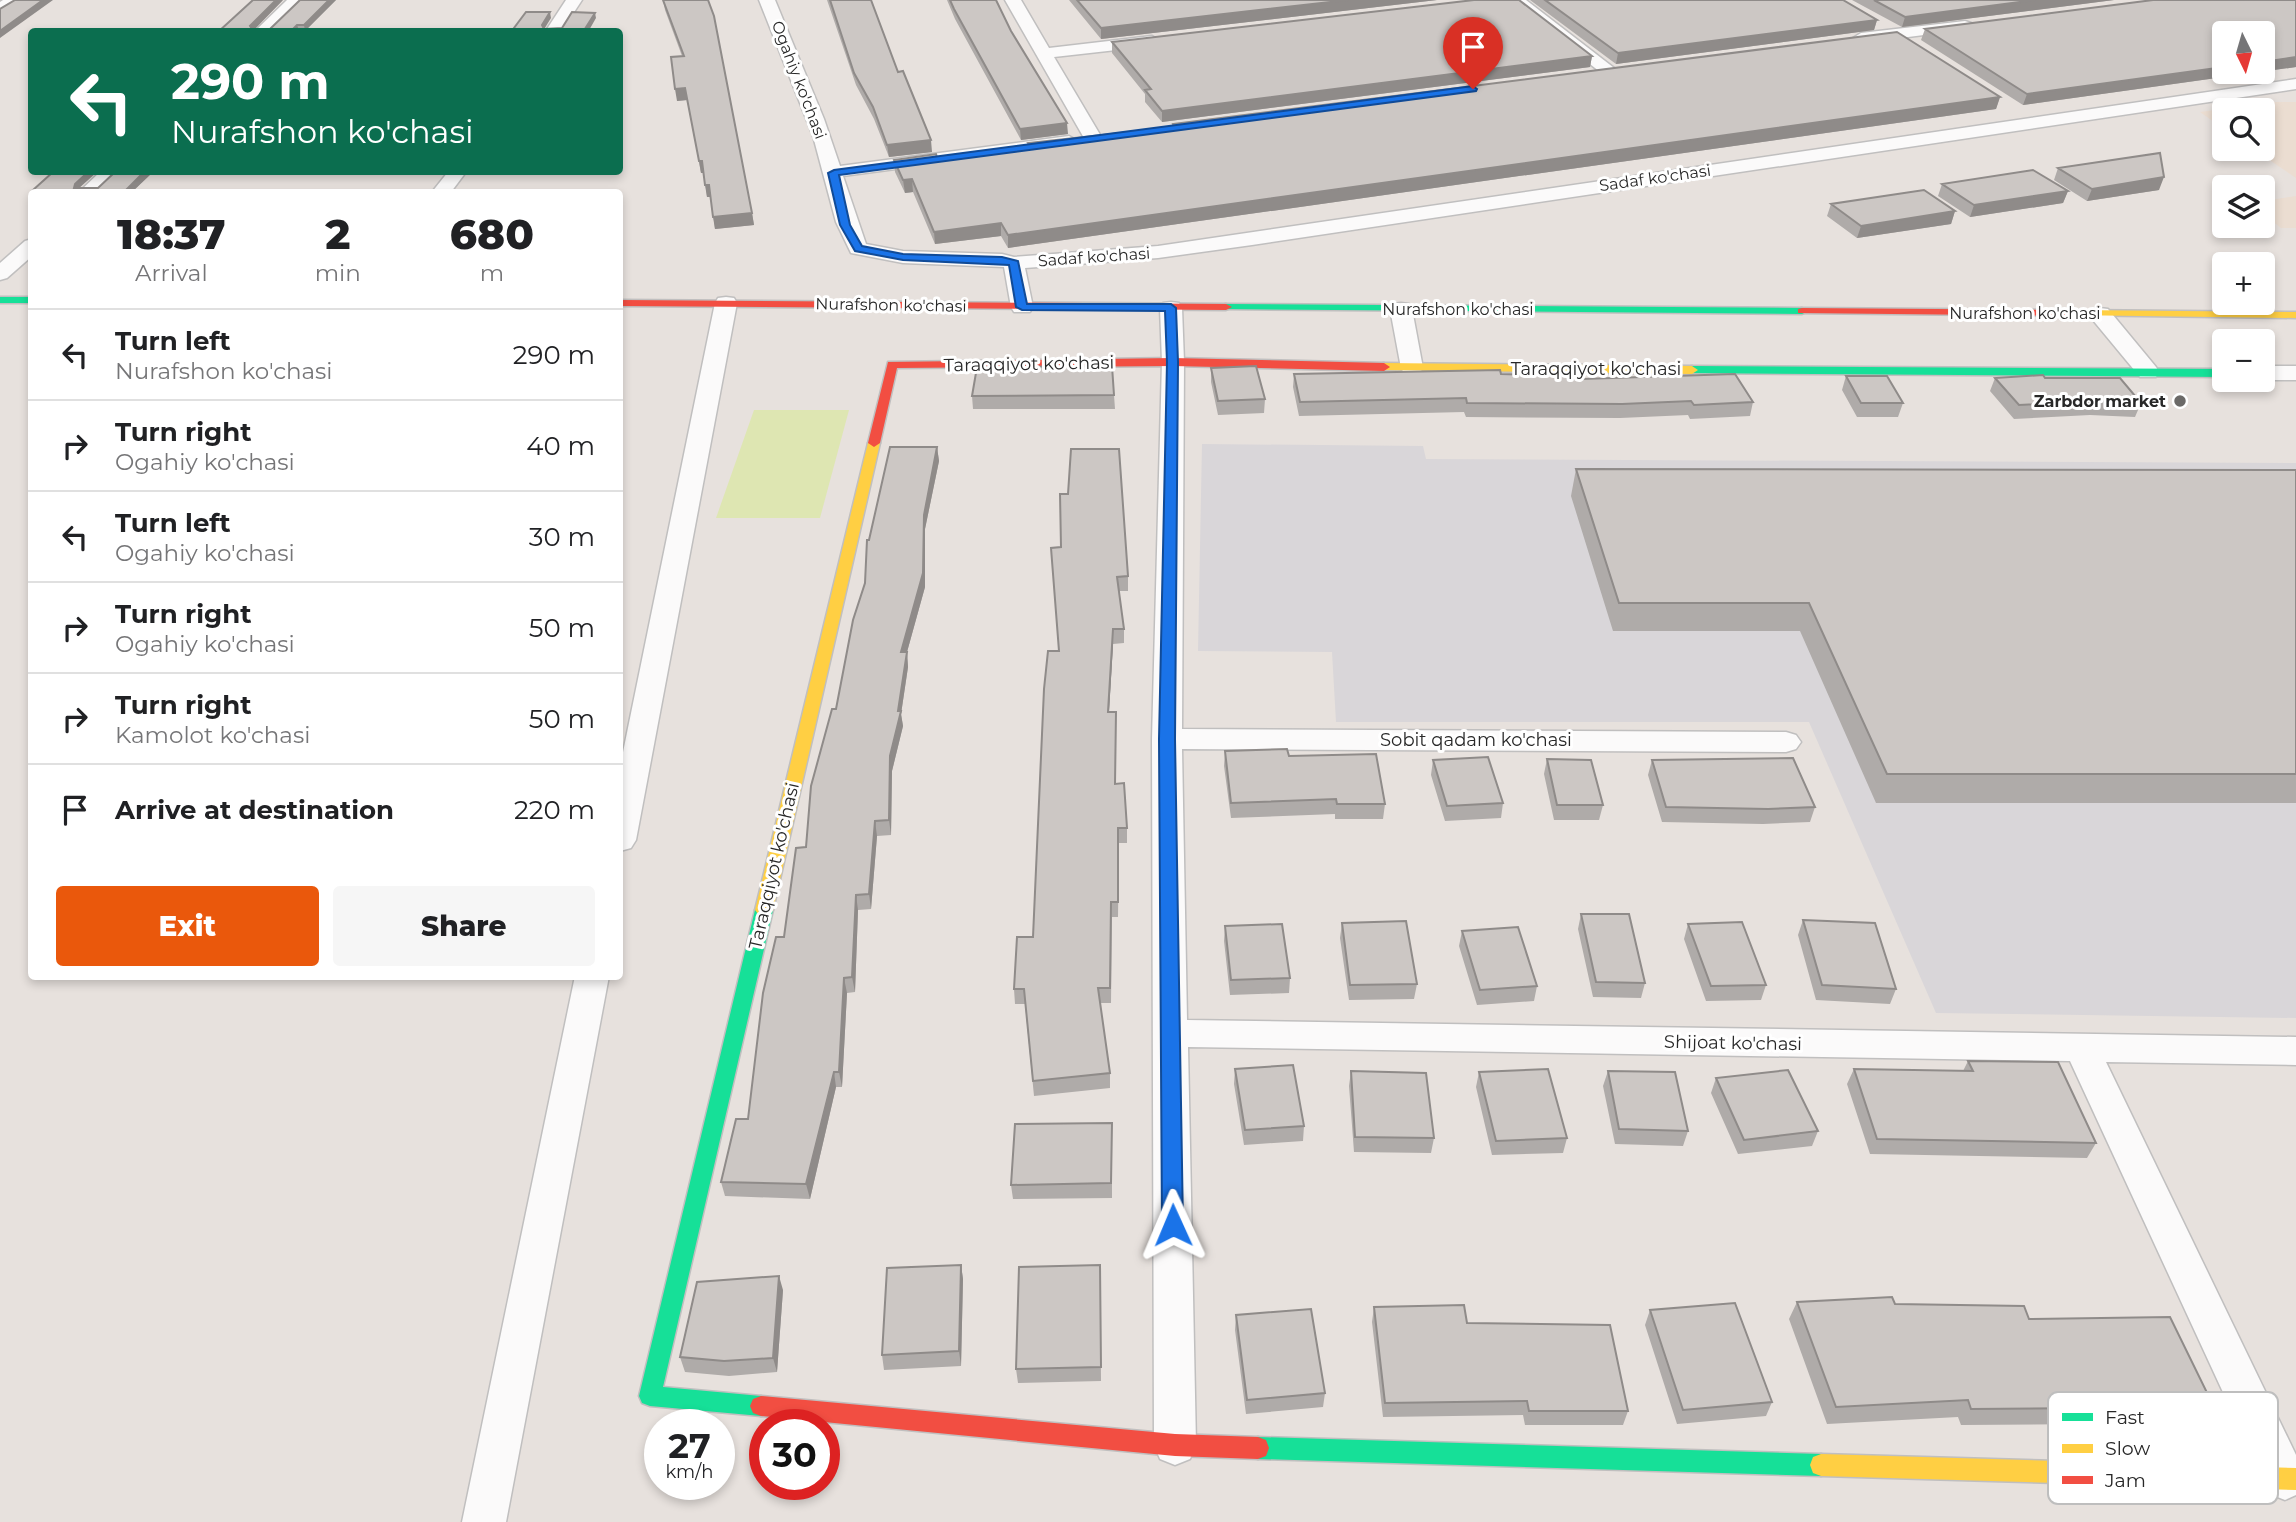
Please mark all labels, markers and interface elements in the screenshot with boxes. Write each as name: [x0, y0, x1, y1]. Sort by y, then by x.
pin: [1443, 17, 1503, 89]
street label: Ogahiy ko'chasi: [768, 18, 830, 142]
north arrow: [2212, 21, 2275, 84]
map controls: [2212, 21, 2275, 392]
icon: arrive: [1454, 28, 1492, 66]
text: 290 m: [171, 52, 330, 111]
icon: left: [56, 56, 147, 147]
button: search: [2212, 98, 2275, 161]
text: Nurafshon ko'chasi: [171, 112, 474, 151]
street label: Sadaf ko'chasi: [1598, 161, 1712, 195]
button: layers: [2212, 175, 2275, 238]
text: 18:37: [117, 208, 226, 260]
text: 2: [325, 208, 350, 260]
text: 680: [450, 208, 534, 260]
street label: Sadaf ko'chasi: [1037, 244, 1151, 270]
button: +: [2212, 252, 2275, 315]
text: Arrival: [135, 259, 208, 287]
text: min: [315, 259, 361, 287]
text: m: [480, 259, 504, 287]
street label: Nurafshon ko'chasi: [815, 294, 967, 316]
street label: Nurafshon ko'chasi: [1382, 300, 1534, 319]
street label: Nurafshon ko'chasi: [1949, 304, 2101, 323]
text: Turn left: [115, 325, 231, 357]
button: −: [2212, 329, 2275, 392]
icon: left: [56, 336, 94, 374]
text: 290 m: [513, 339, 595, 371]
street label: Taraqqiyot ko'chasi: [943, 352, 1115, 376]
text: Nurafshon ko'chasi: [115, 357, 333, 385]
street label: Taraqqiyot ko'chasi: [1511, 358, 1681, 380]
place label: Zarbdor market: [2034, 392, 2166, 411]
marker: Zarbdor market: [2172, 393, 2188, 409]
text: Turn right: [115, 416, 251, 448]
icon: right: [56, 427, 94, 465]
text: 40 m: [526, 430, 595, 462]
text: Ogahiy ko'chasi: [115, 448, 295, 476]
text: Turn left: [115, 507, 231, 539]
icon: left: [56, 518, 94, 556]
text: 30 m: [529, 521, 595, 553]
text: Ogahiy ko'chasi: [115, 539, 295, 567]
text: Turn right: [115, 598, 251, 630]
icon: right: [56, 609, 94, 647]
text: 50 m: [529, 612, 595, 644]
text: Ogahiy ko'chasi: [115, 630, 295, 658]
text: Turn right: [115, 689, 251, 721]
icon: right: [56, 700, 94, 738]
text: 50 m: [529, 703, 595, 735]
text: Kamolot ko'chasi: [115, 721, 310, 749]
street label: Sobit qadam ko'chasi: [1380, 729, 1572, 751]
street label: Taraqqiyot ko'chasi: [744, 780, 804, 952]
icon: arrive: [56, 791, 94, 829]
text: Arrive at destination: [115, 794, 394, 826]
text: 220 m: [514, 794, 595, 826]
button: Exit: [56, 886, 319, 966]
button: Share: [333, 886, 595, 966]
street label: Shijoat ko'chasi: [1664, 1031, 1802, 1055]
position arrow: [1136, 1188, 1210, 1262]
legend: [2048, 1392, 2278, 1504]
text: Fast: [2105, 1406, 2145, 1429]
speed limit sign: 30: [749, 1409, 840, 1500]
text: 27: [668, 1424, 711, 1467]
text: Slow: [2105, 1437, 2150, 1460]
text: km/h: [665, 1461, 714, 1483]
text: Jam: [2104, 1469, 2146, 1492]

